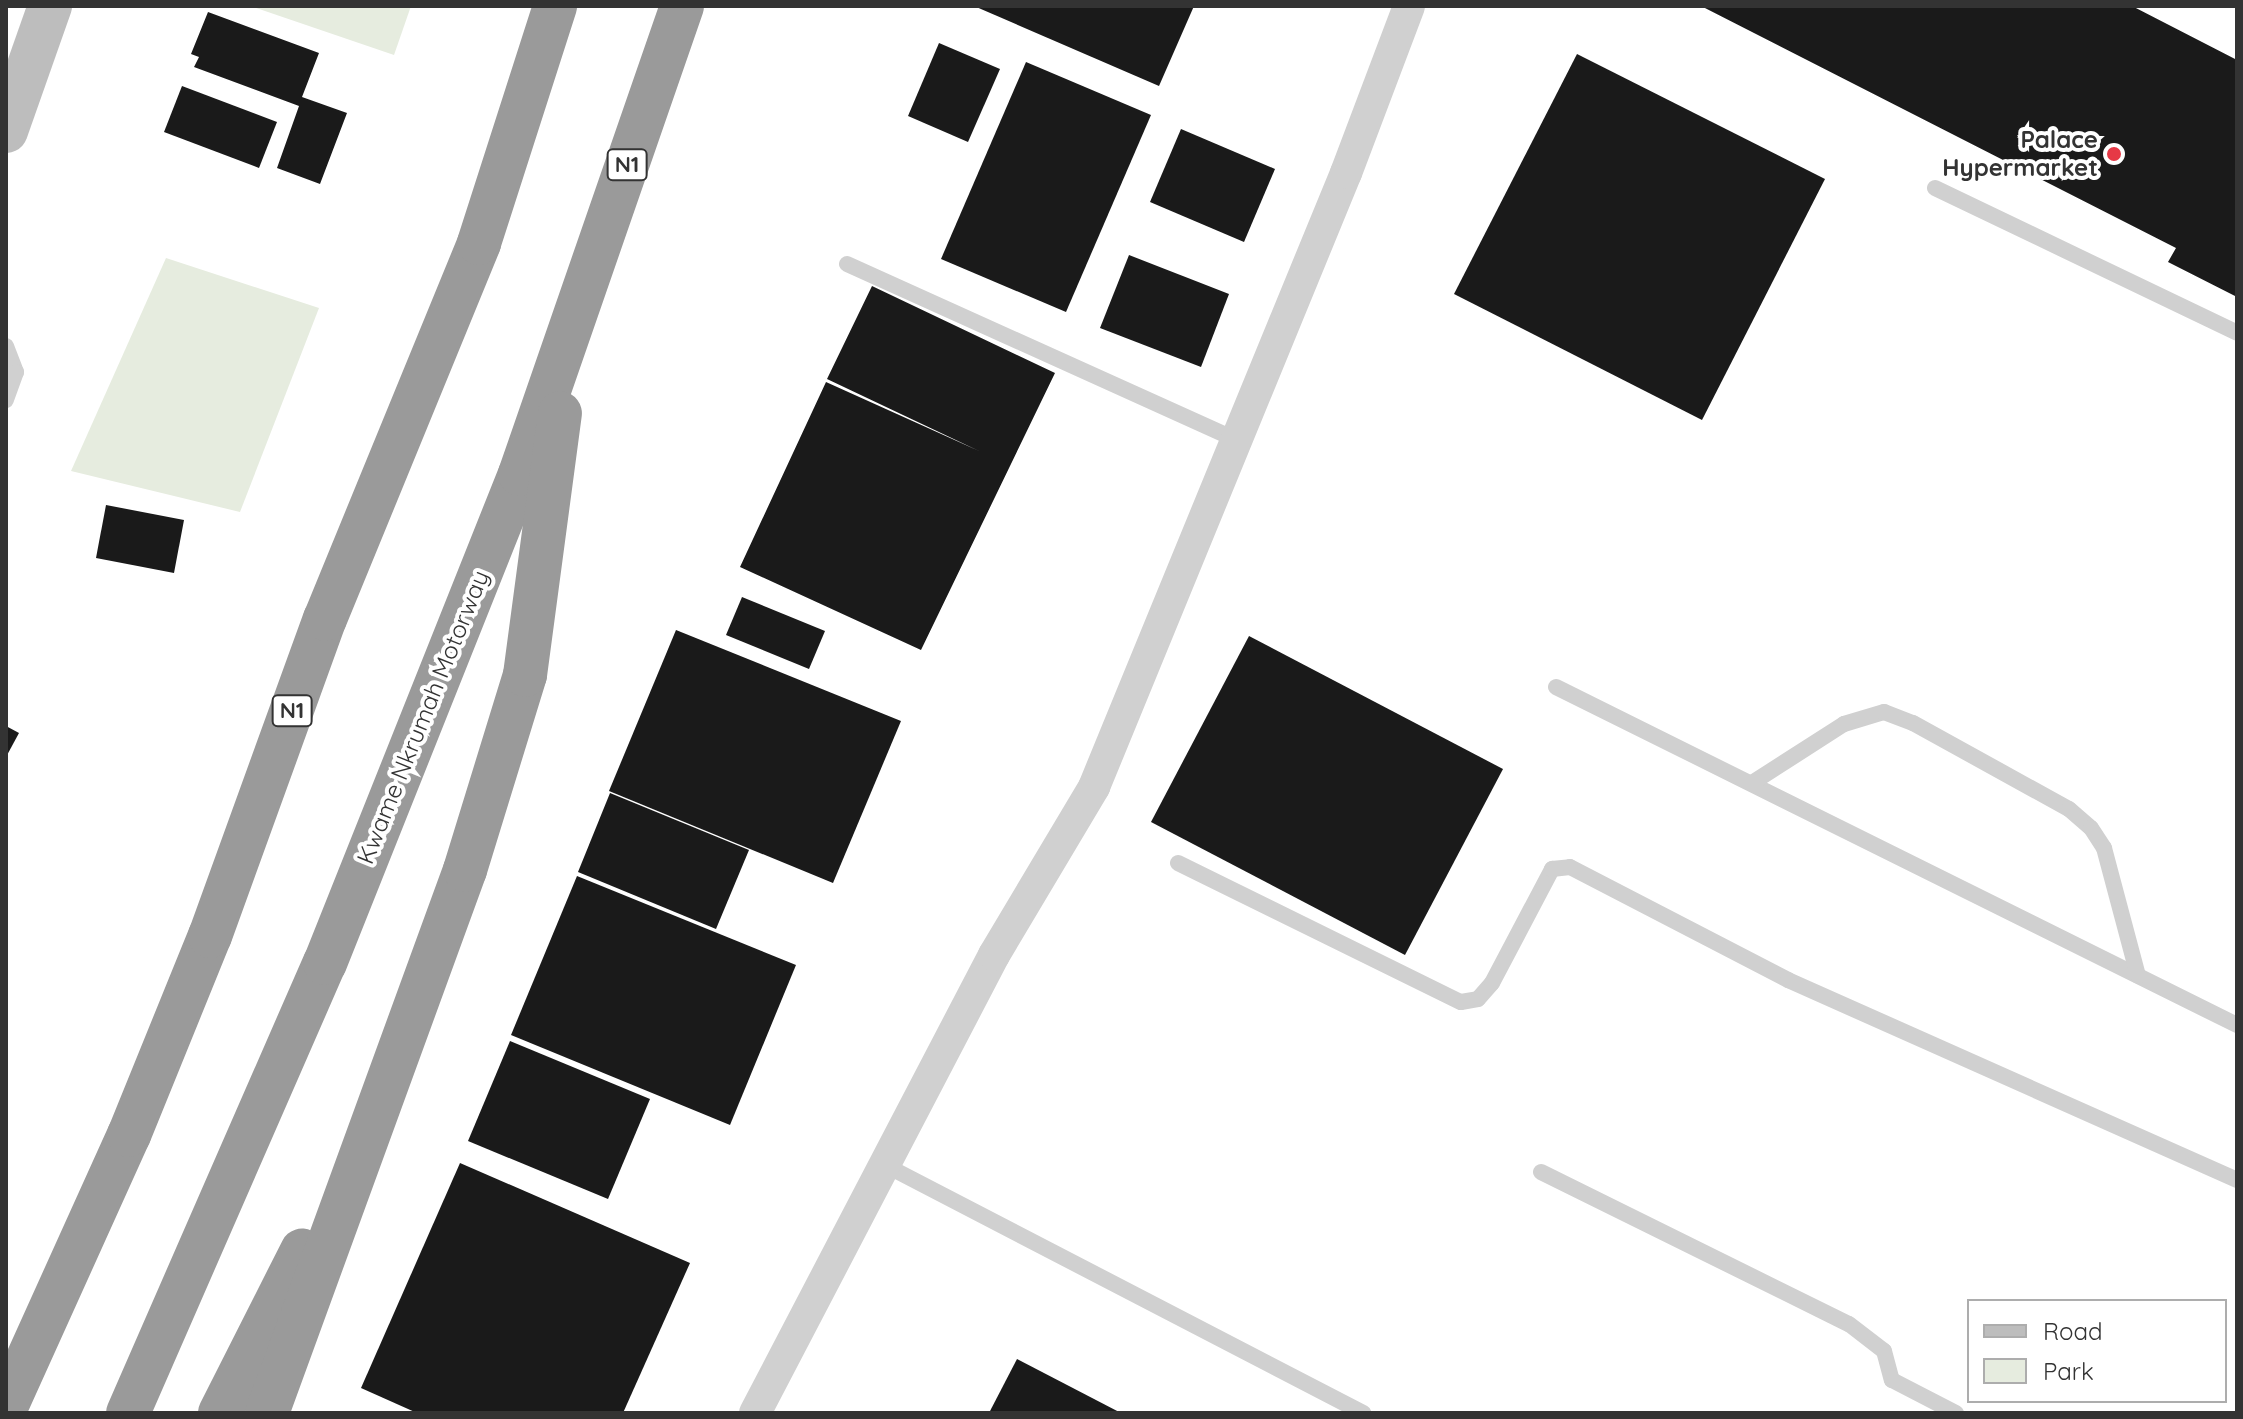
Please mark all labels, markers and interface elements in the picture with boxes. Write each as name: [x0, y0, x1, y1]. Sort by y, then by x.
place label: Palace Hypermarket: [1942, 126, 2098, 182]
marker: Palace Hypermarket: [2105, 145, 2123, 163]
road number: N1: [605, 147, 649, 183]
street label: Kwame Nkrumah Motorway: [351, 566, 495, 868]
road number: N1: [270, 693, 314, 729]
legend: [1967, 1299, 2227, 1403]
text: Road: [2043, 1316, 2103, 1346]
text: Park: [2043, 1356, 2094, 1386]

